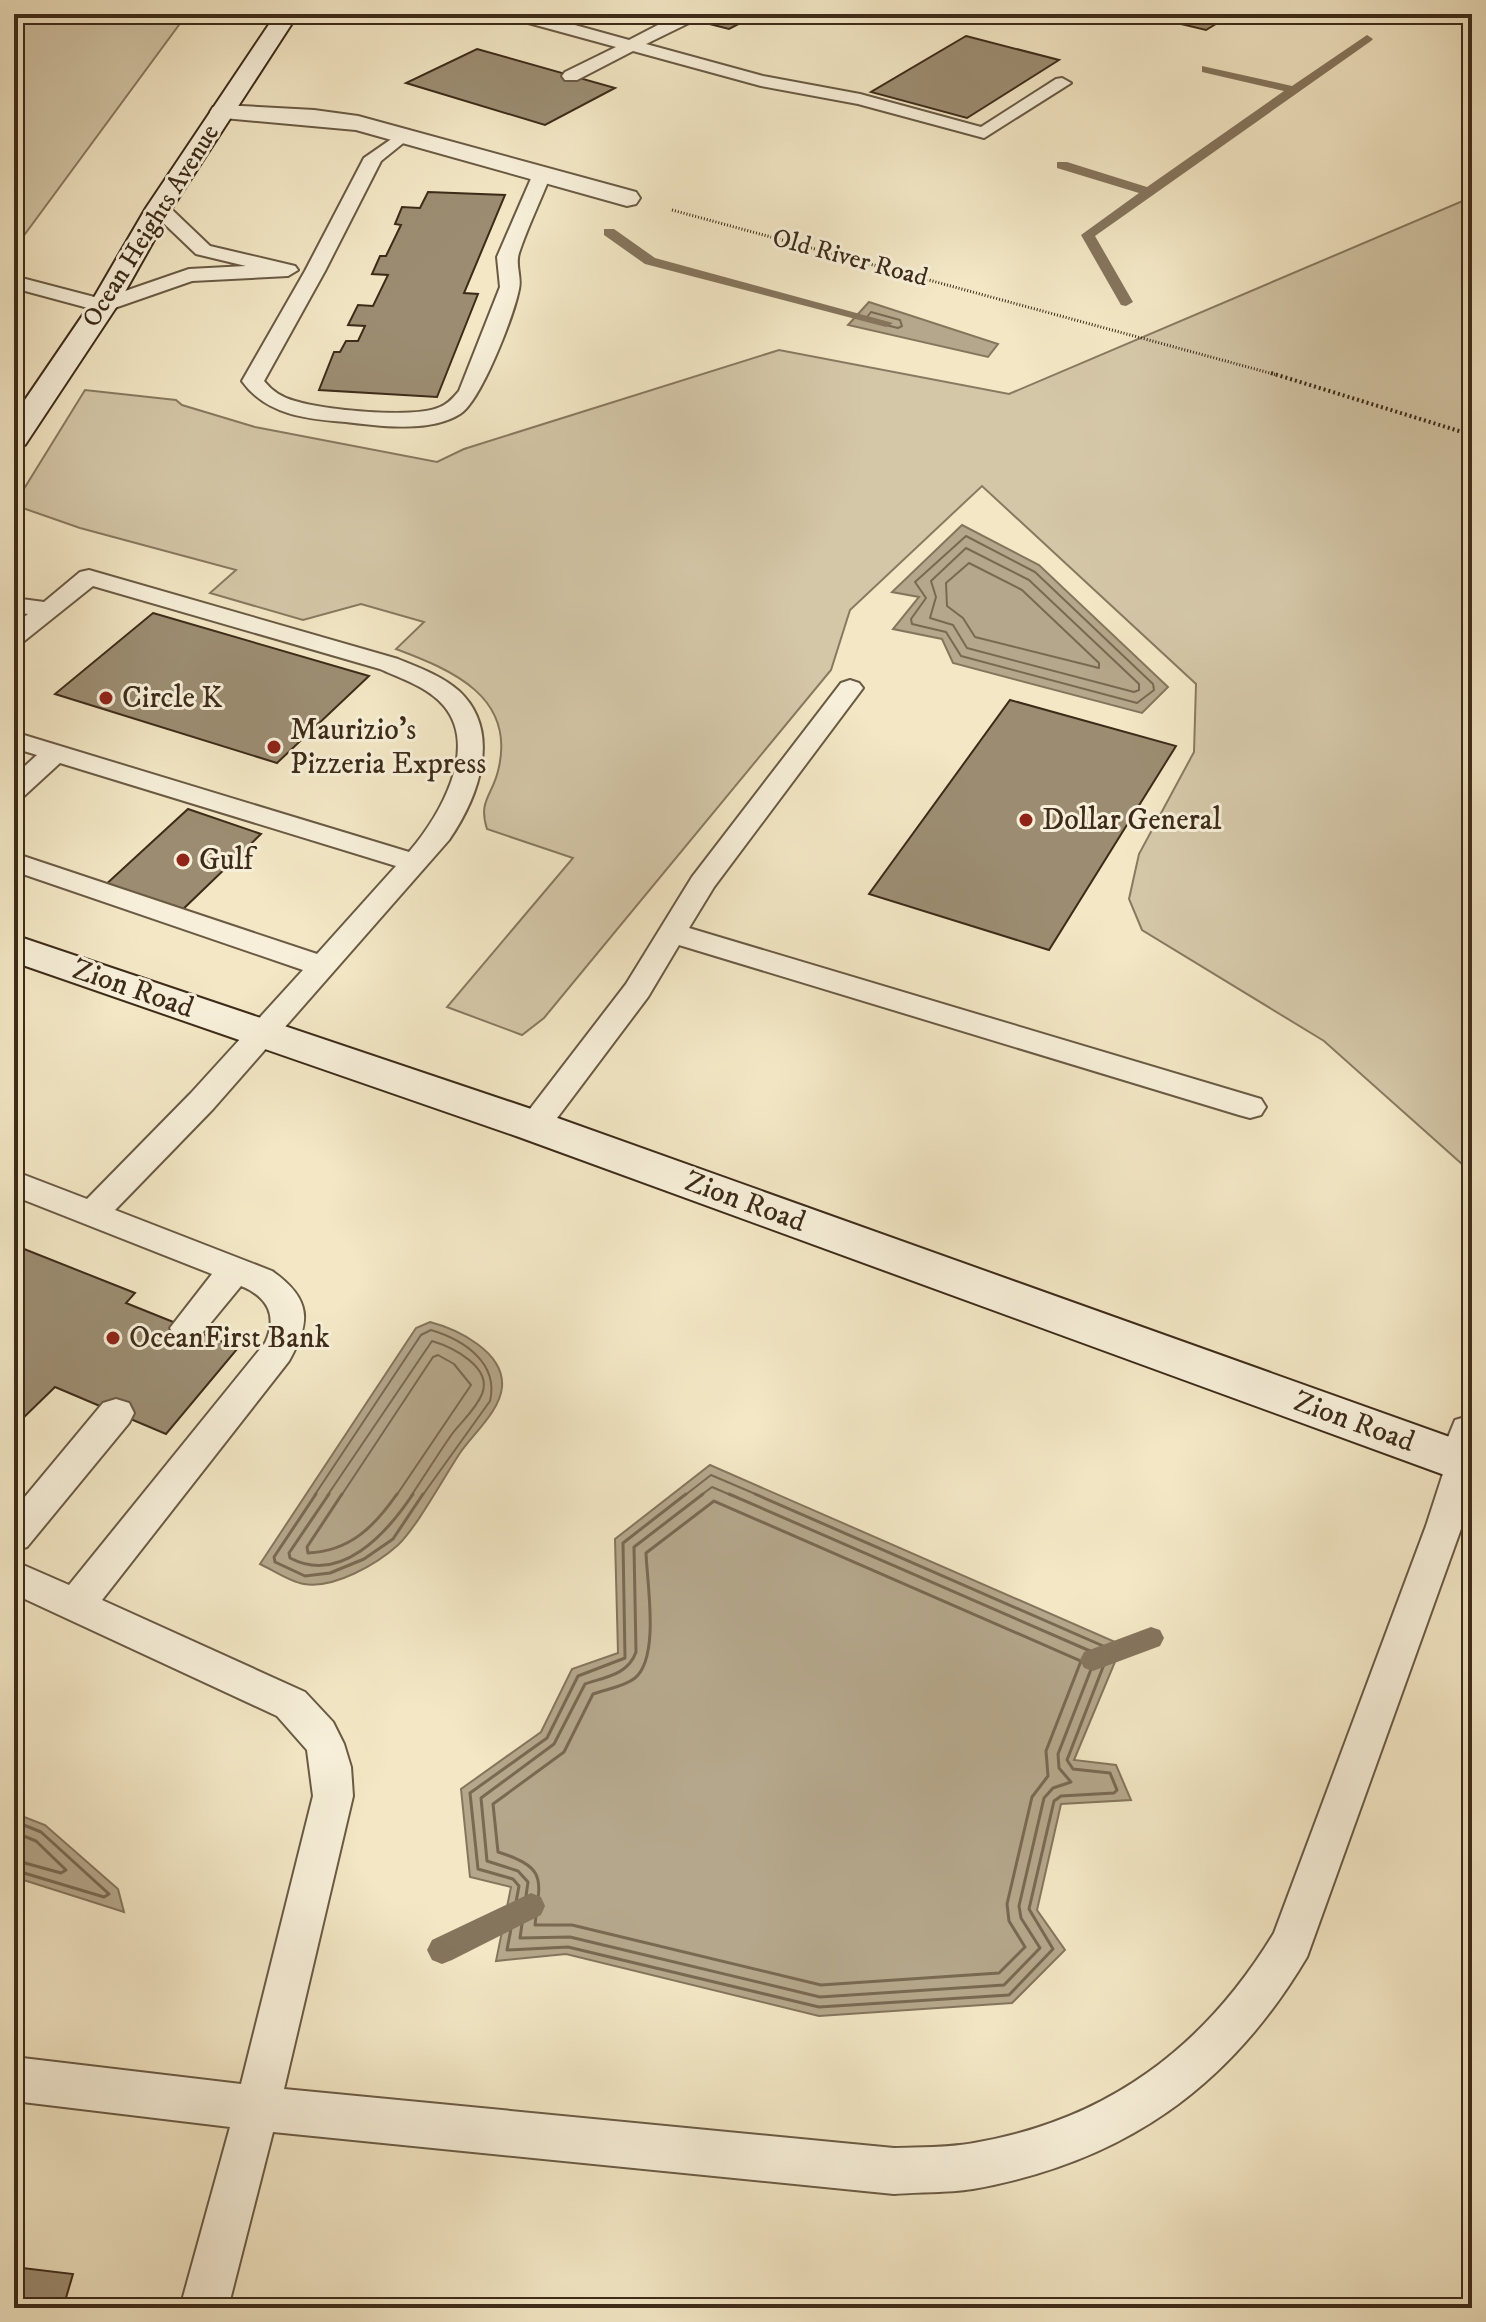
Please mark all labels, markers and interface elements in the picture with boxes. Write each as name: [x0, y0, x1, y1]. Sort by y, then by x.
street label: Ocean Heights Avenue: [75, 118, 227, 334]
street label: Old River Road: [769, 221, 931, 295]
place label: Circle K: [122, 680, 222, 717]
marker: Circle K: [97, 689, 115, 707]
place label: Maurizio’s Pizzeria Express: [290, 712, 486, 783]
marker: Maurizio’s Pizzeria Express: [265, 738, 283, 756]
place label: Dollar General: [1042, 802, 1222, 839]
marker: Dollar General: [1017, 811, 1035, 829]
place label: Gulf: [199, 842, 257, 879]
marker: Gulf: [174, 851, 192, 869]
street label: Zion Road: [67, 951, 199, 1027]
street label: Zion Road: [680, 1163, 810, 1241]
place label: OceanFirst Bank: [129, 1320, 330, 1357]
marker: OceanFirst Bank: [104, 1329, 122, 1347]
street label: Zion Road: [1289, 1383, 1419, 1461]

